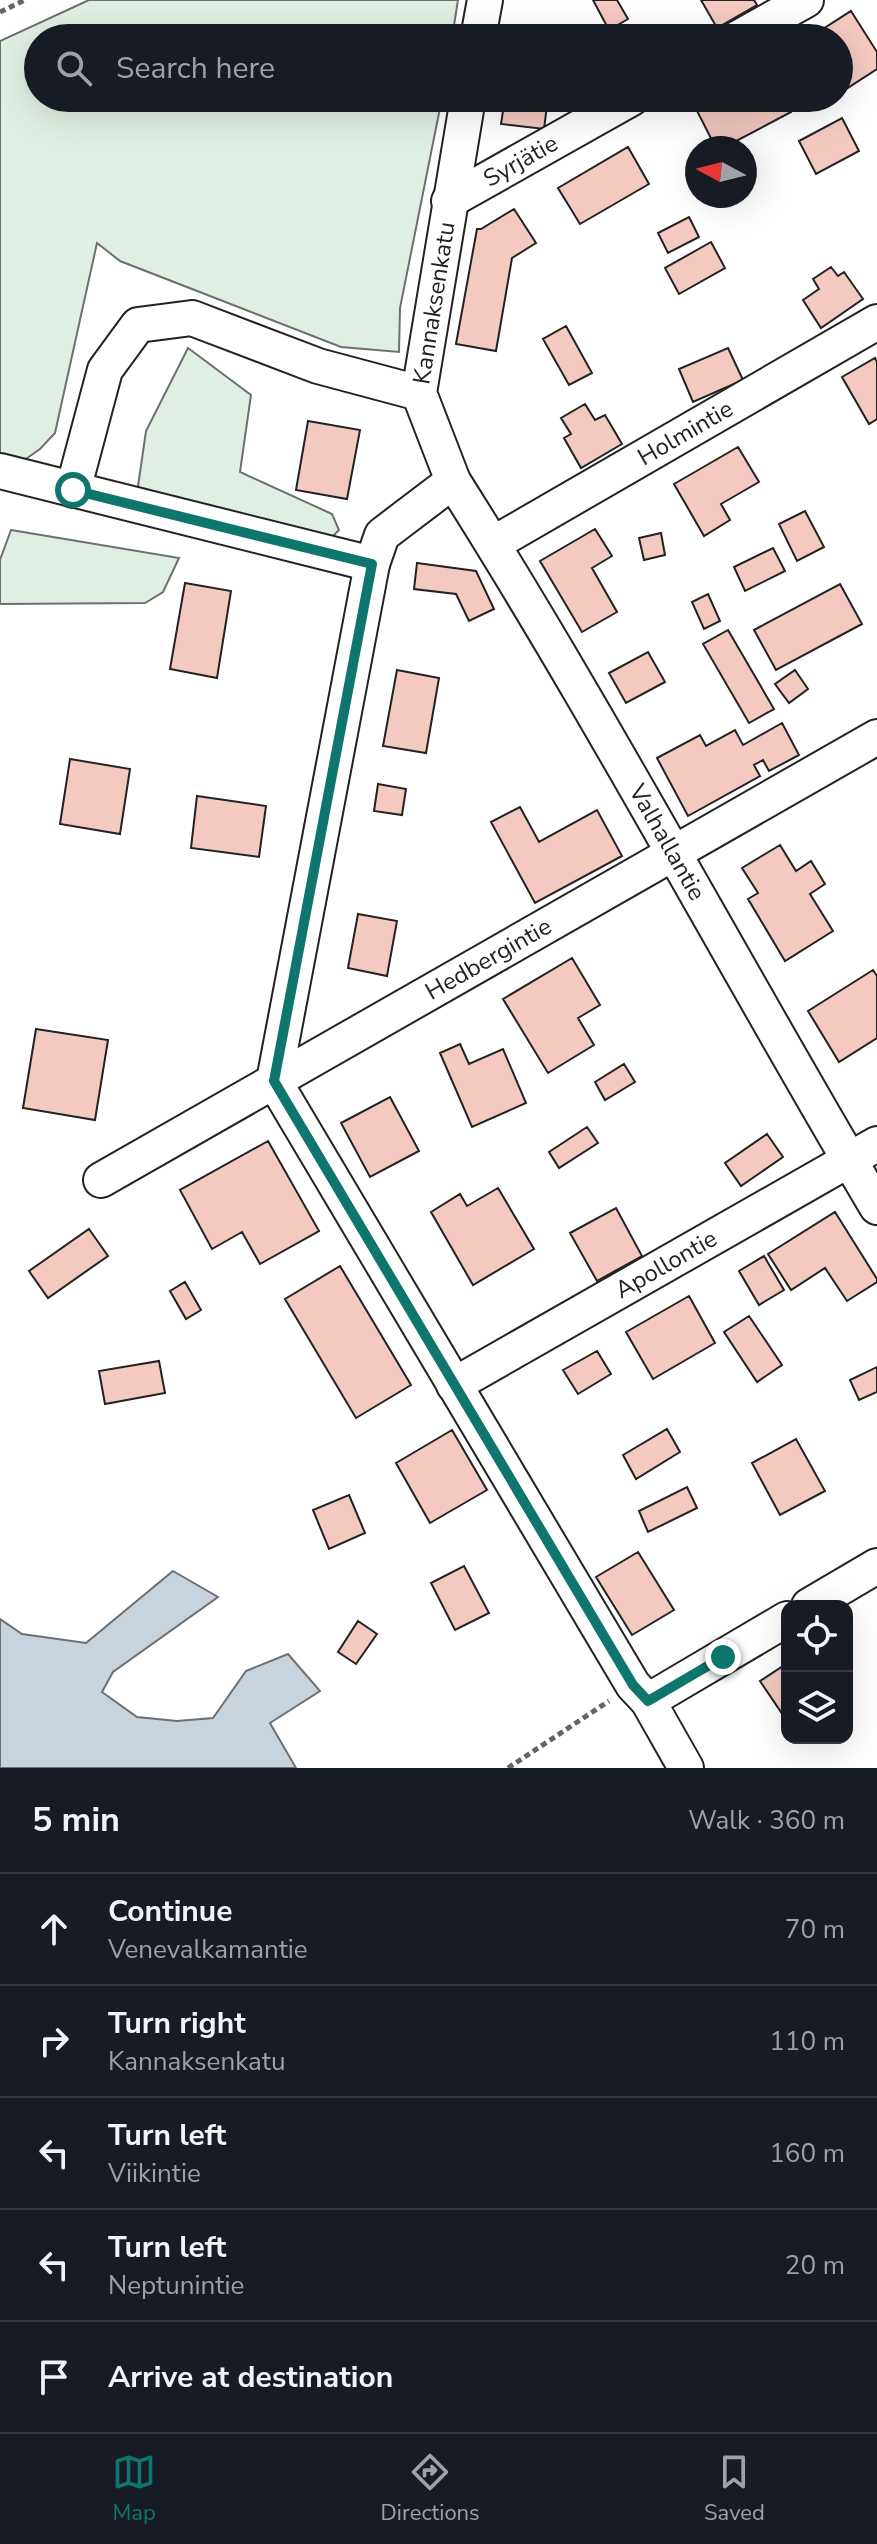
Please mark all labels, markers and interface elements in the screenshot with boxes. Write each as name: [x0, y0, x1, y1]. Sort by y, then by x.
search box: [24, 24, 853, 112]
icon: search: [52, 46, 96, 90]
text: Search here: [116, 48, 275, 89]
street label: Syrjätie: [477, 127, 563, 195]
north arrow: [685, 136, 757, 208]
street label: Kannaksenkatu: [405, 220, 463, 386]
street label: Holmintie: [632, 393, 739, 473]
route start: [55, 472, 91, 508]
street label: Valhallantie: [621, 777, 713, 906]
street label: Hedbergintie: [419, 910, 557, 1008]
street label: Apollontie: [609, 1222, 723, 1306]
map controls: [781, 1600, 853, 1744]
button: locate: [781, 1600, 853, 1672]
route end: [705, 1639, 741, 1675]
button: layers: [781, 1672, 853, 1744]
text: 5 min: [32, 1797, 120, 1843]
text: Walk · 360 m: [688, 1803, 845, 1838]
text: Continue: [108, 1891, 233, 1932]
icon: ahead: [32, 1907, 76, 1951]
text: 70 m: [785, 1912, 845, 1947]
text: Venevalkamantie: [108, 1932, 308, 1967]
text: Turn right: [108, 2003, 246, 2044]
icon: right: [32, 2019, 76, 2063]
text: 110 m: [769, 2024, 845, 2059]
text: Kannaksenkatu: [108, 2044, 286, 2079]
text: Turn left: [108, 2115, 226, 2156]
icon: left: [32, 2131, 76, 2175]
text: 160 m: [769, 2136, 845, 2171]
text: Viikintie: [108, 2156, 201, 2191]
text: Turn left: [108, 2227, 226, 2268]
icon: left: [32, 2243, 76, 2287]
text: 20 m: [785, 2248, 845, 2283]
text: Neptunintie: [108, 2268, 244, 2303]
icon: arrive: [32, 2355, 76, 2399]
text: Arrive at destination: [108, 2357, 393, 2398]
tab: Map: [112, 2450, 156, 2528]
tab: Directions: [381, 2450, 480, 2528]
tab: Saved: [704, 2450, 765, 2528]

